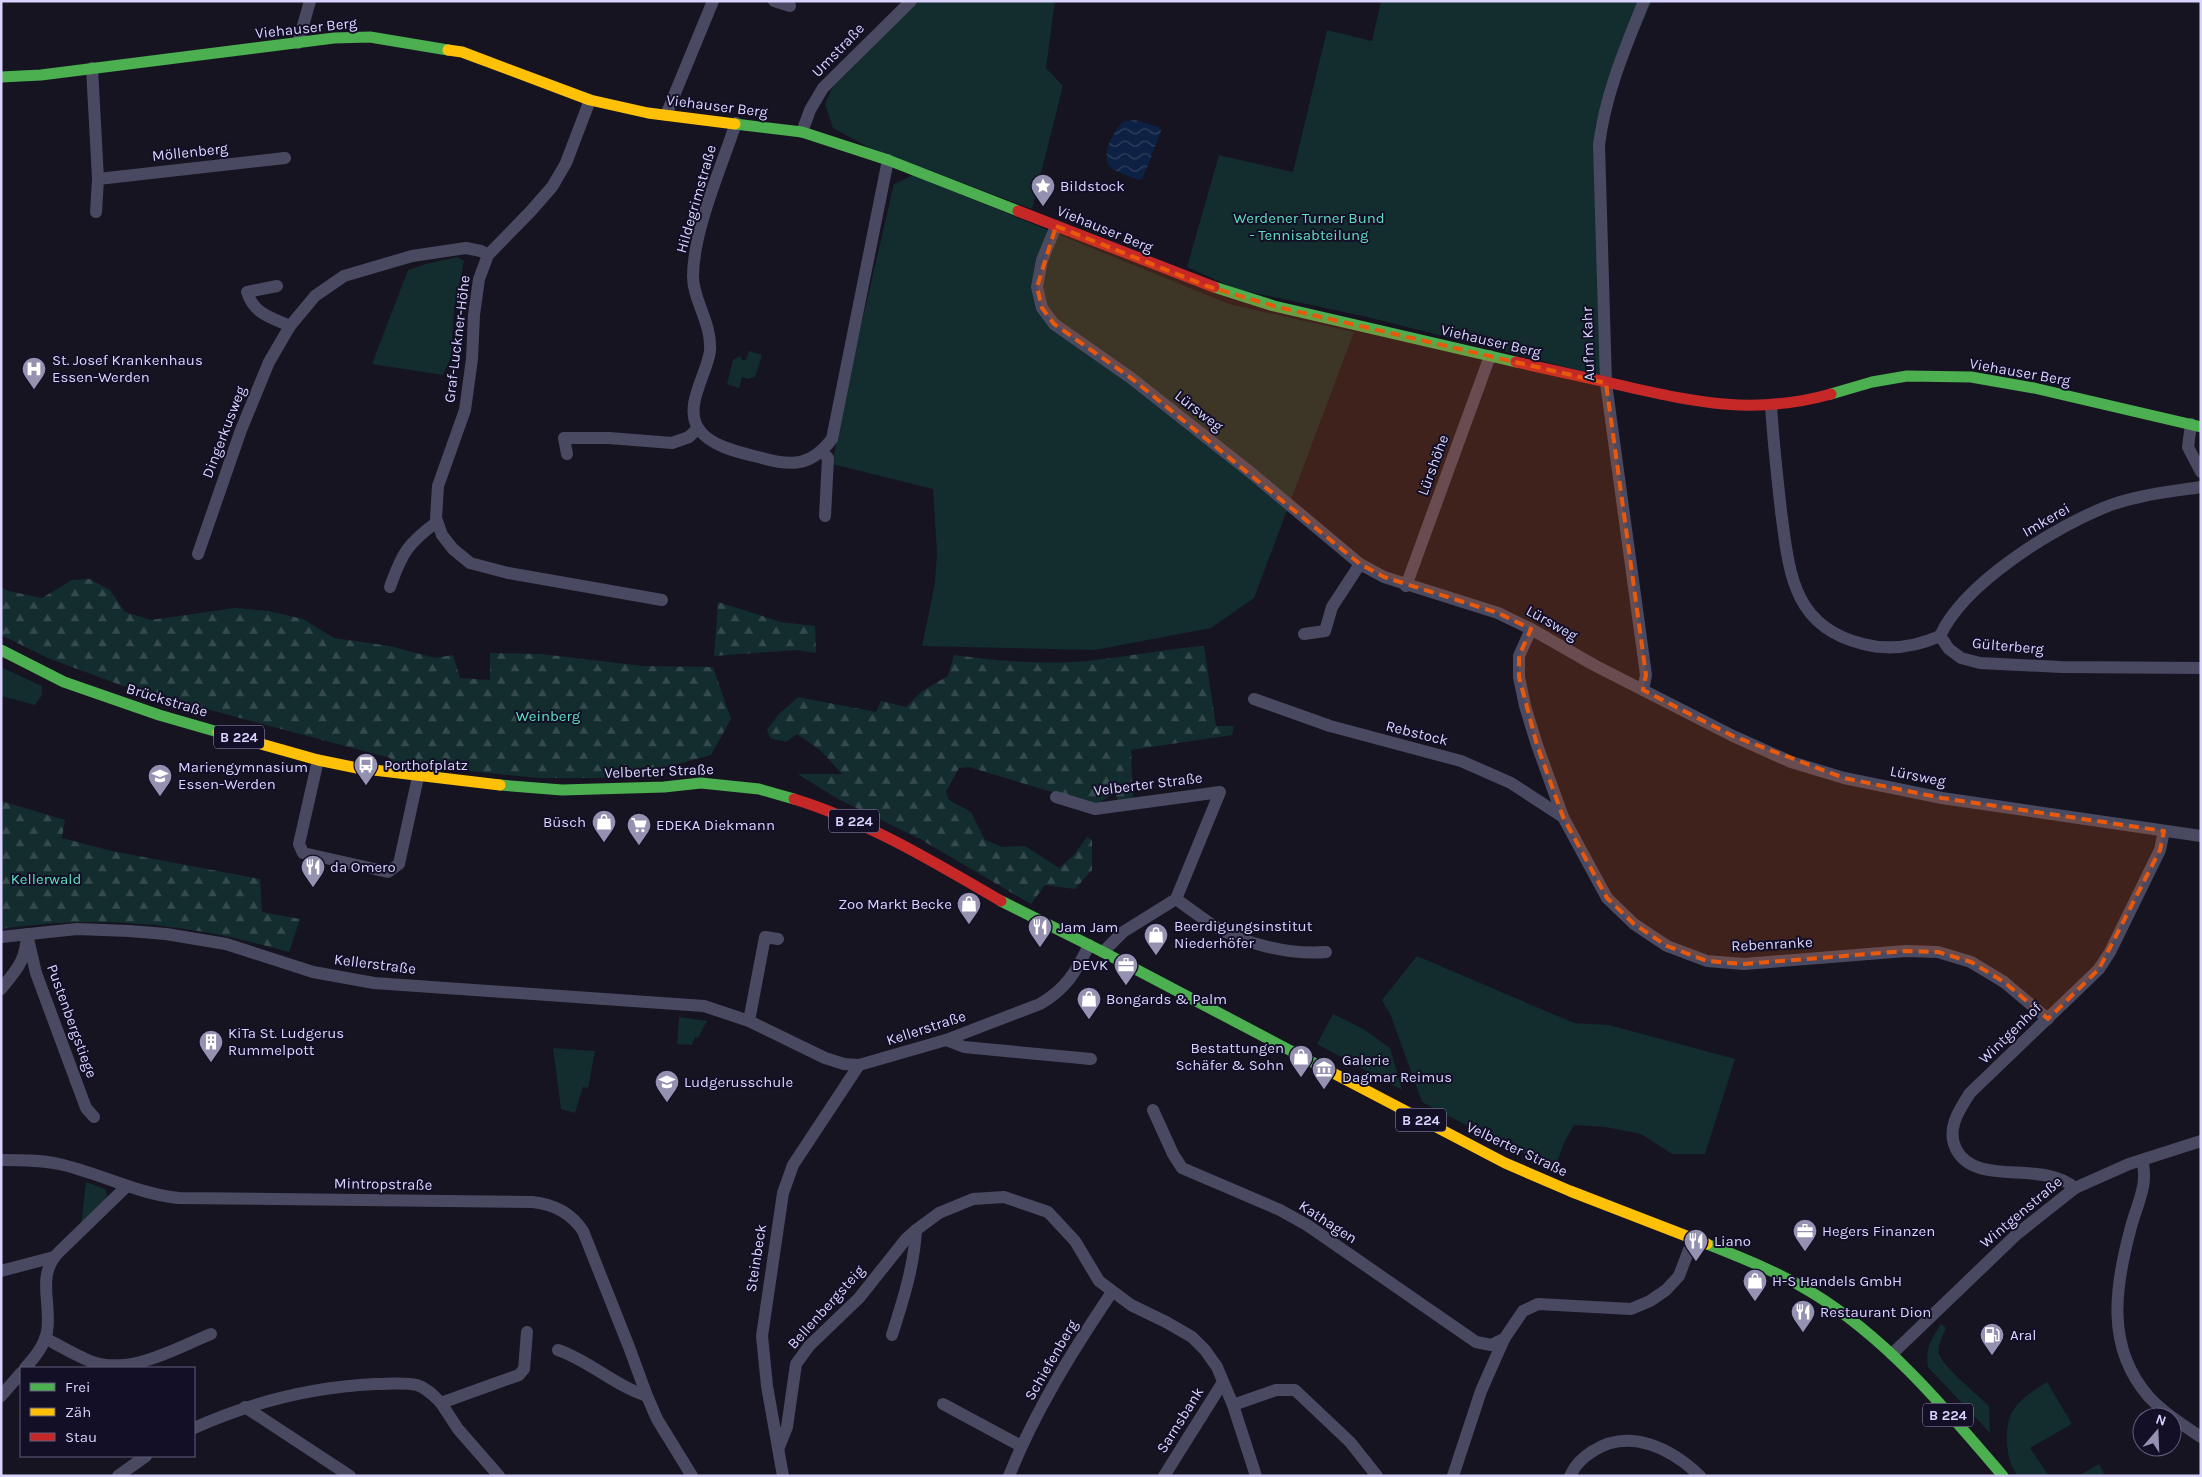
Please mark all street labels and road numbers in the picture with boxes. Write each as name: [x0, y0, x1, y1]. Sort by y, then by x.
street label: Viehauser Berg: [254, 14, 358, 42]
street label: Umstraße: [808, 19, 868, 81]
street label: Viehauser Berg: [665, 91, 769, 121]
street label: Möllenberg: [151, 139, 229, 165]
street label: Hildegrimstraße: [672, 143, 720, 255]
street label: Viehauser Berg: [1054, 202, 1156, 257]
street label: Graf-Luckner-Höhe: [440, 274, 474, 404]
street label: Auf'm Kahr: [1578, 306, 1598, 381]
street label: Viehauser Berg: [1439, 321, 1543, 361]
street label: Viehauser Berg: [1968, 354, 2072, 390]
street label: Dingerkusweg: [198, 383, 250, 481]
street label: Lürsweg: [1171, 387, 1227, 436]
street label: Lürshöhe: [1414, 432, 1452, 498]
street label: Imkerei: [2019, 499, 2073, 541]
street label: Lürsweg: [1523, 601, 1582, 645]
street label: Gülterberg: [1971, 634, 2045, 658]
street label: Brückstraße: [124, 679, 210, 721]
street label: Rebstock: [1384, 717, 1450, 749]
road number: B 224: [214, 726, 264, 749]
street label: Velberter Straße: [604, 760, 714, 782]
street label: Lürsweg: [1889, 762, 1948, 790]
street label: Velberter Straße: [1093, 768, 1203, 800]
road number: B 224: [829, 809, 879, 832]
street label: Rebenranke: [1731, 933, 1813, 955]
street label: Kellerstraße: [333, 950, 417, 978]
street label: Pustenbergstiege: [43, 962, 101, 1080]
street label: Wintgenhof: [1975, 998, 2046, 1067]
street label: Kellerstraße: [884, 1007, 968, 1049]
road number: B 224: [1396, 1108, 1446, 1132]
street label: Velberter Straße: [1464, 1118, 1570, 1180]
street label: Wintgenstraße: [1976, 1172, 2066, 1252]
street label: Mintropstraße: [334, 1174, 432, 1194]
street label: Kathagen: [1296, 1197, 1360, 1247]
street label: Steinbeck: [742, 1223, 770, 1293]
street label: Bellenbergsteig: [784, 1261, 869, 1353]
street label: Schiefenberg: [1021, 1316, 1082, 1404]
street label: Sarnsbank: [1153, 1384, 1207, 1456]
road number: B 224: [1923, 1404, 1973, 1426]

